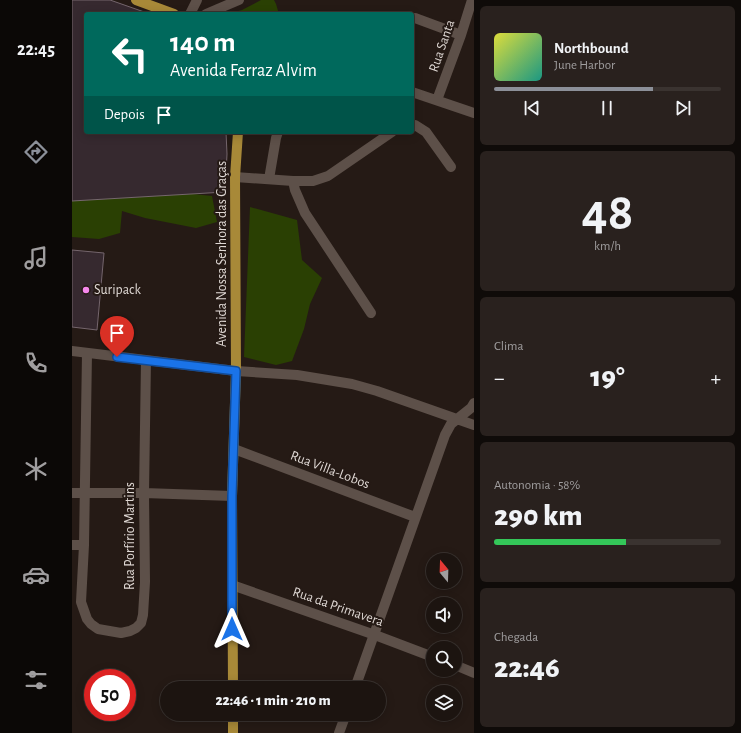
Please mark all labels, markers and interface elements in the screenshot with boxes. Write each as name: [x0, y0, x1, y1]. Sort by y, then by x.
street label: Rua Santa: [427, 18, 458, 74]
icon: left: [104, 28, 156, 80]
text: 140 m: [170, 29, 236, 57]
text: 22:45: [17, 41, 55, 59]
text: Northbound: [554, 41, 629, 56]
text: June Harbor: [554, 59, 615, 72]
text: Avenida Ferraz Alvim: [170, 62, 317, 80]
icon: previous: [521, 97, 543, 119]
icon: pause: [596, 97, 618, 119]
icon: next: [672, 97, 694, 119]
icon: arrive: [153, 104, 175, 126]
text: Depois: [104, 107, 145, 122]
icon: directions: [22, 138, 50, 166]
street label: Avenida Nossa Senhora das Graças: [215, 161, 229, 347]
text: 48: [582, 187, 633, 239]
text: km/h: [594, 240, 621, 253]
icon: music: [22, 244, 50, 272]
place label: Suripack: [94, 283, 141, 297]
marker: Suripack: [81, 285, 91, 295]
pin: [100, 316, 134, 357]
icon: arrive: [106, 322, 128, 344]
text: Clima: [494, 340, 524, 353]
icon: phone: [22, 349, 50, 377]
text: 19°: [590, 362, 625, 392]
text: −: [494, 367, 505, 389]
text: +: [710, 367, 721, 389]
street label: Rua Villa-Lobos: [288, 448, 372, 492]
icon: climate: [22, 455, 50, 483]
text: Autonomia · 58%: [494, 479, 580, 492]
street label: Rua Porfírio Martins: [123, 482, 137, 590]
text: 290 km: [494, 501, 583, 531]
north arrow: [426, 553, 462, 589]
map controls: [426, 553, 462, 721]
icon: car: [22, 561, 50, 589]
street label: Rua da Primavera: [291, 585, 386, 629]
button: sound: [426, 597, 462, 633]
position arrow: [211, 608, 253, 650]
text: Chegada: [494, 631, 538, 644]
button: search: [426, 641, 462, 677]
text: 22:46: [494, 653, 560, 683]
icon: filters: [22, 666, 50, 694]
speed limit sign: 50: [84, 669, 136, 721]
button: layers: [426, 685, 462, 721]
text: 22:46 · 1 min · 210 m: [215, 693, 331, 708]

